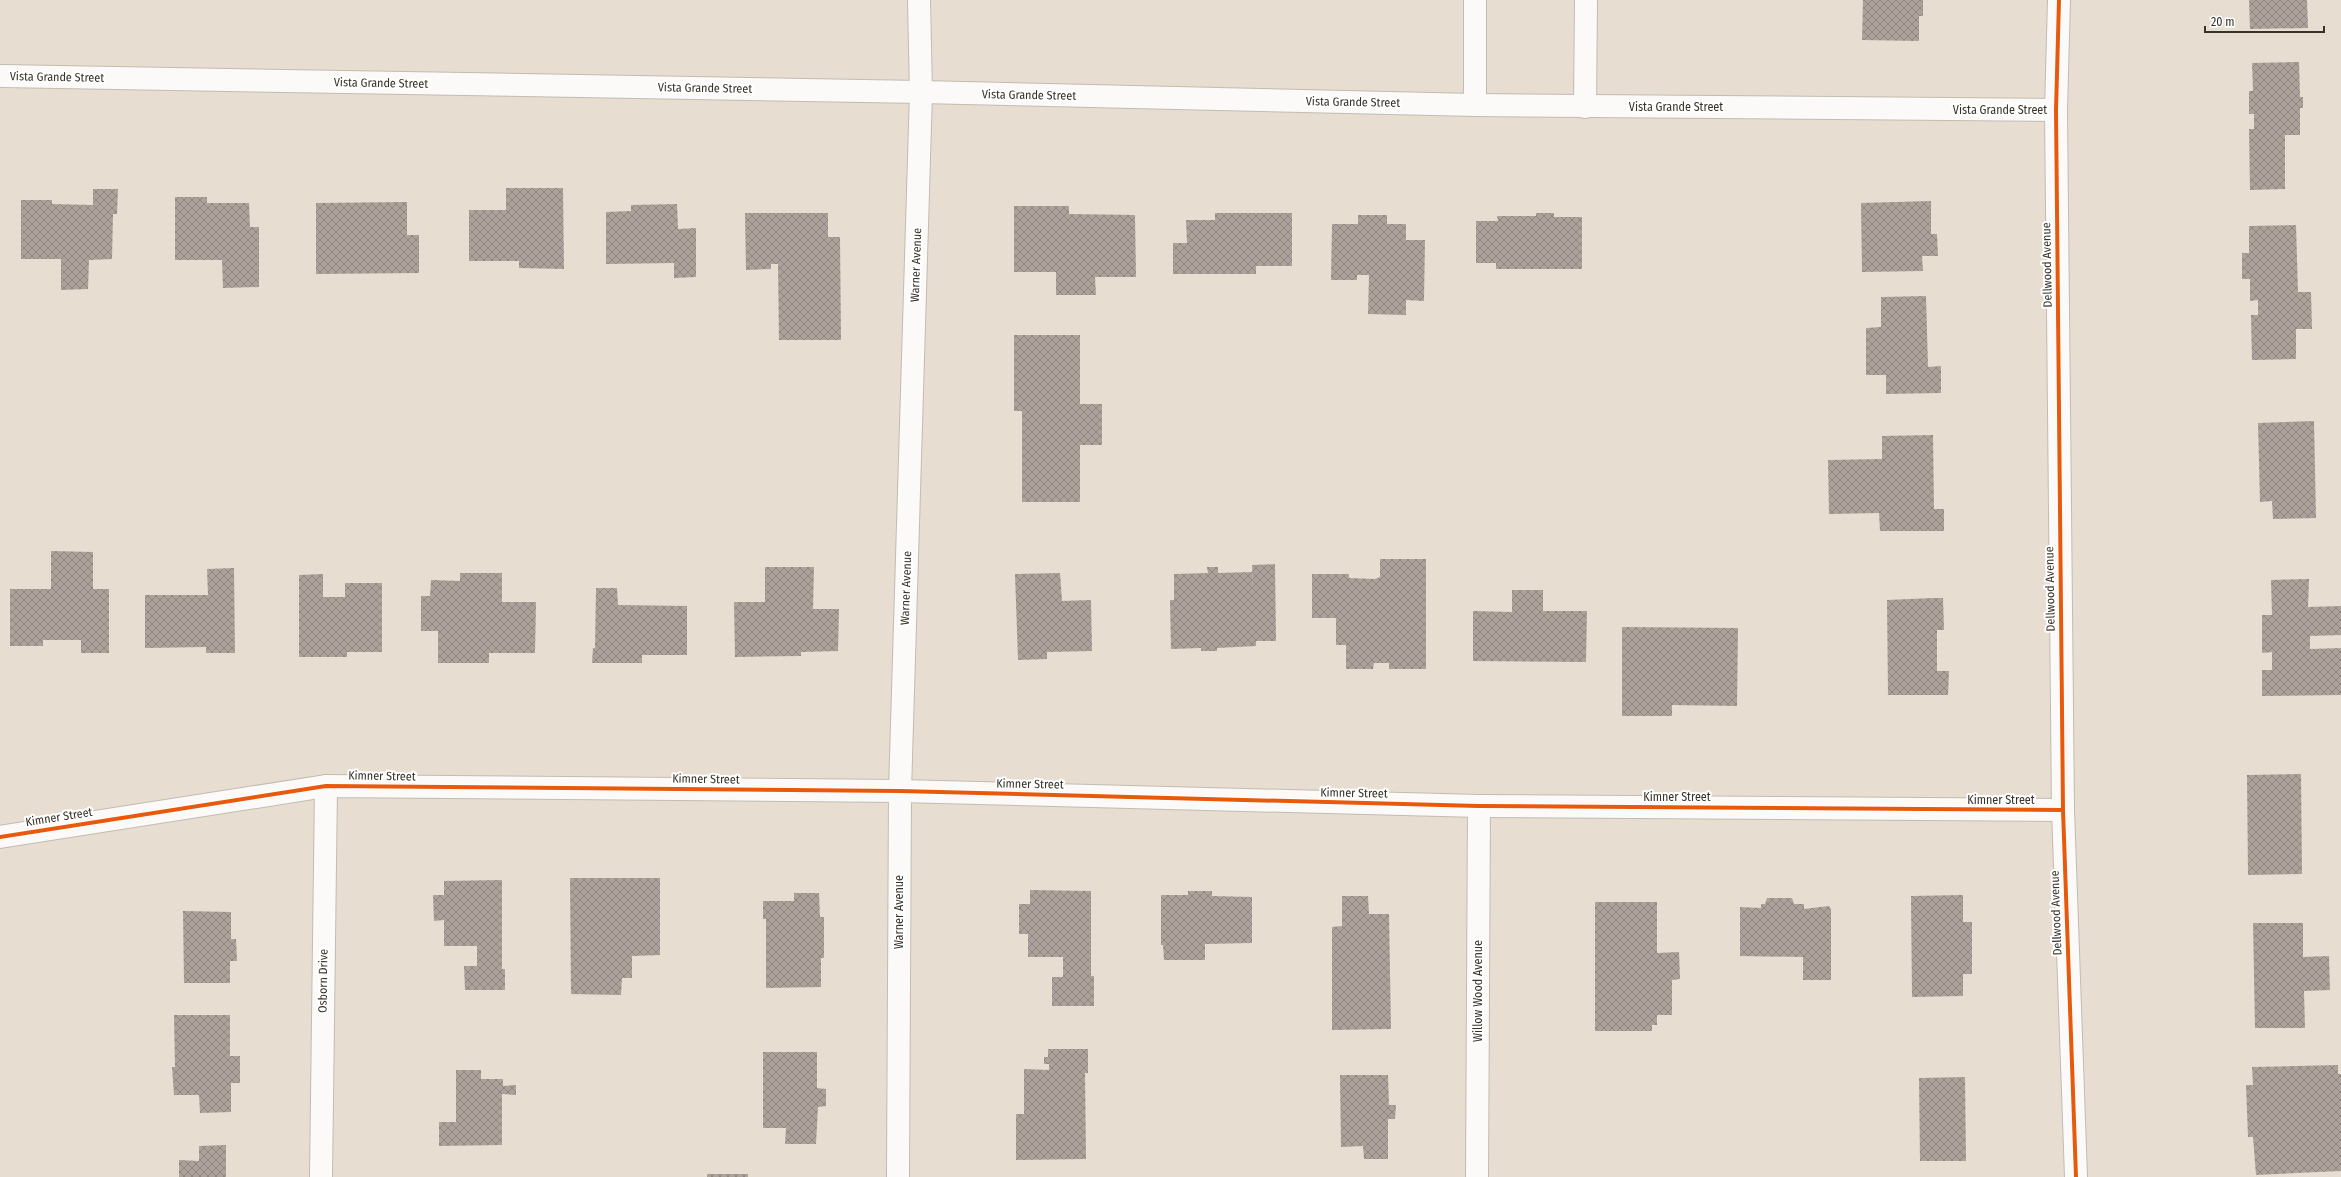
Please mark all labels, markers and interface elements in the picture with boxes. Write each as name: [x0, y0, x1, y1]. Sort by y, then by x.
scale bar: [2205, 8, 2324, 34]
text: 20 m: [2211, 15, 2235, 29]
street label: Vista Grande Street: [10, 69, 104, 85]
street label: Vista Grande Street: [334, 75, 428, 91]
street label: Vista Grande Street: [658, 80, 752, 96]
street label: Vista Grande Street: [982, 87, 1076, 103]
street label: Vista Grande Street: [1306, 94, 1400, 110]
street label: Vista Grande Street: [1629, 100, 1723, 114]
street label: Vista Grande Street: [1953, 103, 2047, 117]
street label: Dellwood Avenue: [2039, 222, 2055, 308]
street label: Warner Avenue: [908, 228, 924, 302]
street label: Dellwood Avenue: [2042, 546, 2058, 632]
street label: Warner Avenue: [898, 551, 914, 625]
street label: Kimner Street: [348, 768, 416, 784]
street label: Kimner Street: [672, 771, 740, 787]
street label: Kimner Street: [996, 776, 1064, 792]
street label: Kimner Street: [1320, 785, 1388, 801]
street label: Kimner Street: [1643, 790, 1711, 804]
street label: Kimner Street: [1967, 793, 2035, 807]
street label: Kimner Street: [25, 805, 93, 829]
street label: Dellwood Avenue: [2048, 870, 2064, 956]
street label: Warner Avenue: [892, 875, 906, 949]
street label: Willow Wood Avenue: [1471, 940, 1485, 1042]
street label: Osborn Drive: [315, 949, 331, 1013]

